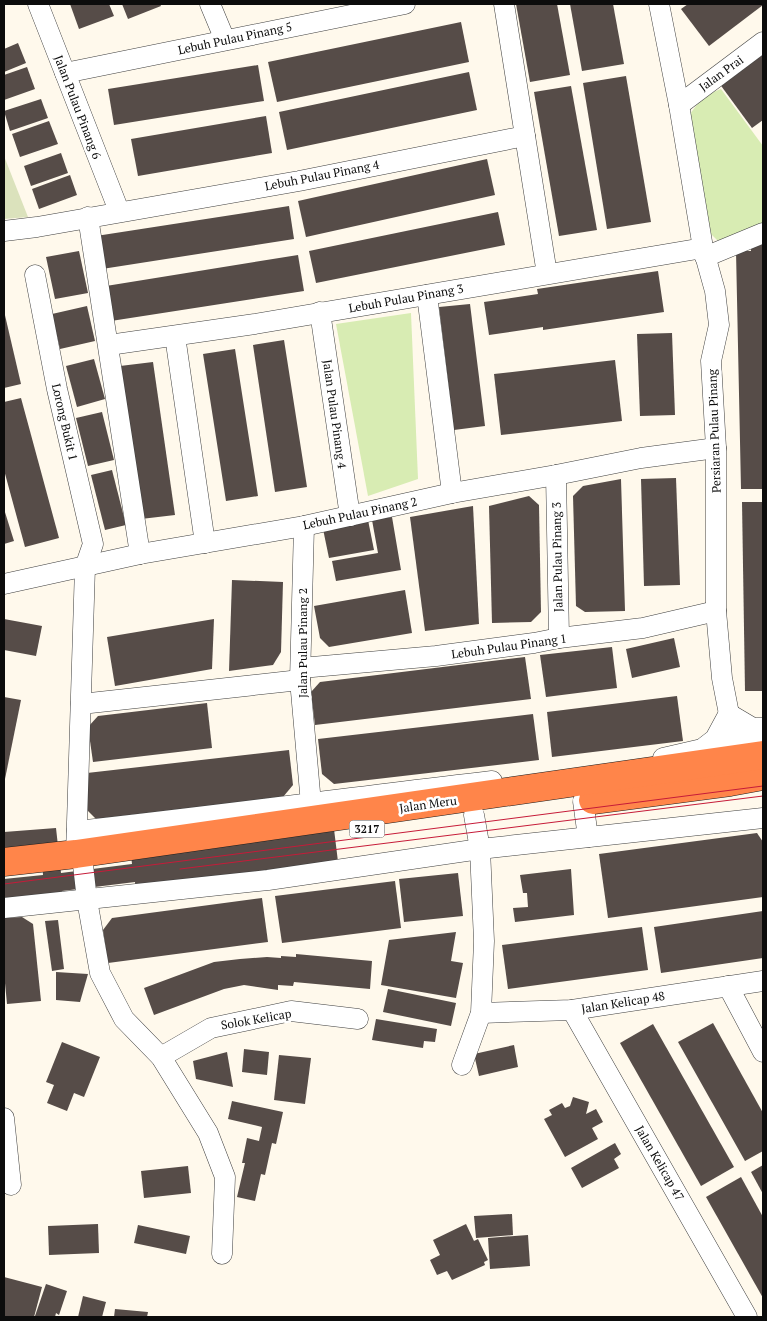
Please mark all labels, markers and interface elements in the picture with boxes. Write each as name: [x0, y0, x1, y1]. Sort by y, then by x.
street label: Lebuh Pulau Pinang 5: [177, 19, 293, 57]
street label: Jalan Prai: [696, 52, 746, 94]
street label: Jalan Pulau Pinang 6: [51, 53, 105, 162]
street label: Lebuh Pulau Pinang 4: [264, 156, 381, 193]
street label: Lebuh Pulau Pinang 3: [347, 281, 465, 315]
street label: Jalan Pulau Pinang 4: [320, 358, 350, 470]
street label: Persiaran Pulau Pinang: [704, 368, 724, 493]
street label: Lorong Bukit 1: [49, 382, 81, 462]
street label: Lebuh Pulau Pinang 2: [302, 494, 418, 532]
street label: Jalan Pulau Pinang 3: [549, 502, 565, 612]
street label: Jalan Pulau Pinang 2: [295, 588, 310, 698]
street label: Lebuh Pulau Pinang 1: [450, 630, 568, 662]
street label: Jalan Meru: [398, 793, 458, 815]
road number: 3217: [350, 821, 384, 838]
street label: Jalan Kelicap 48: [580, 988, 666, 1016]
street label: Solok Kelicap: [220, 1005, 293, 1033]
street label: Jalan Kelicap 47: [632, 1123, 688, 1203]

